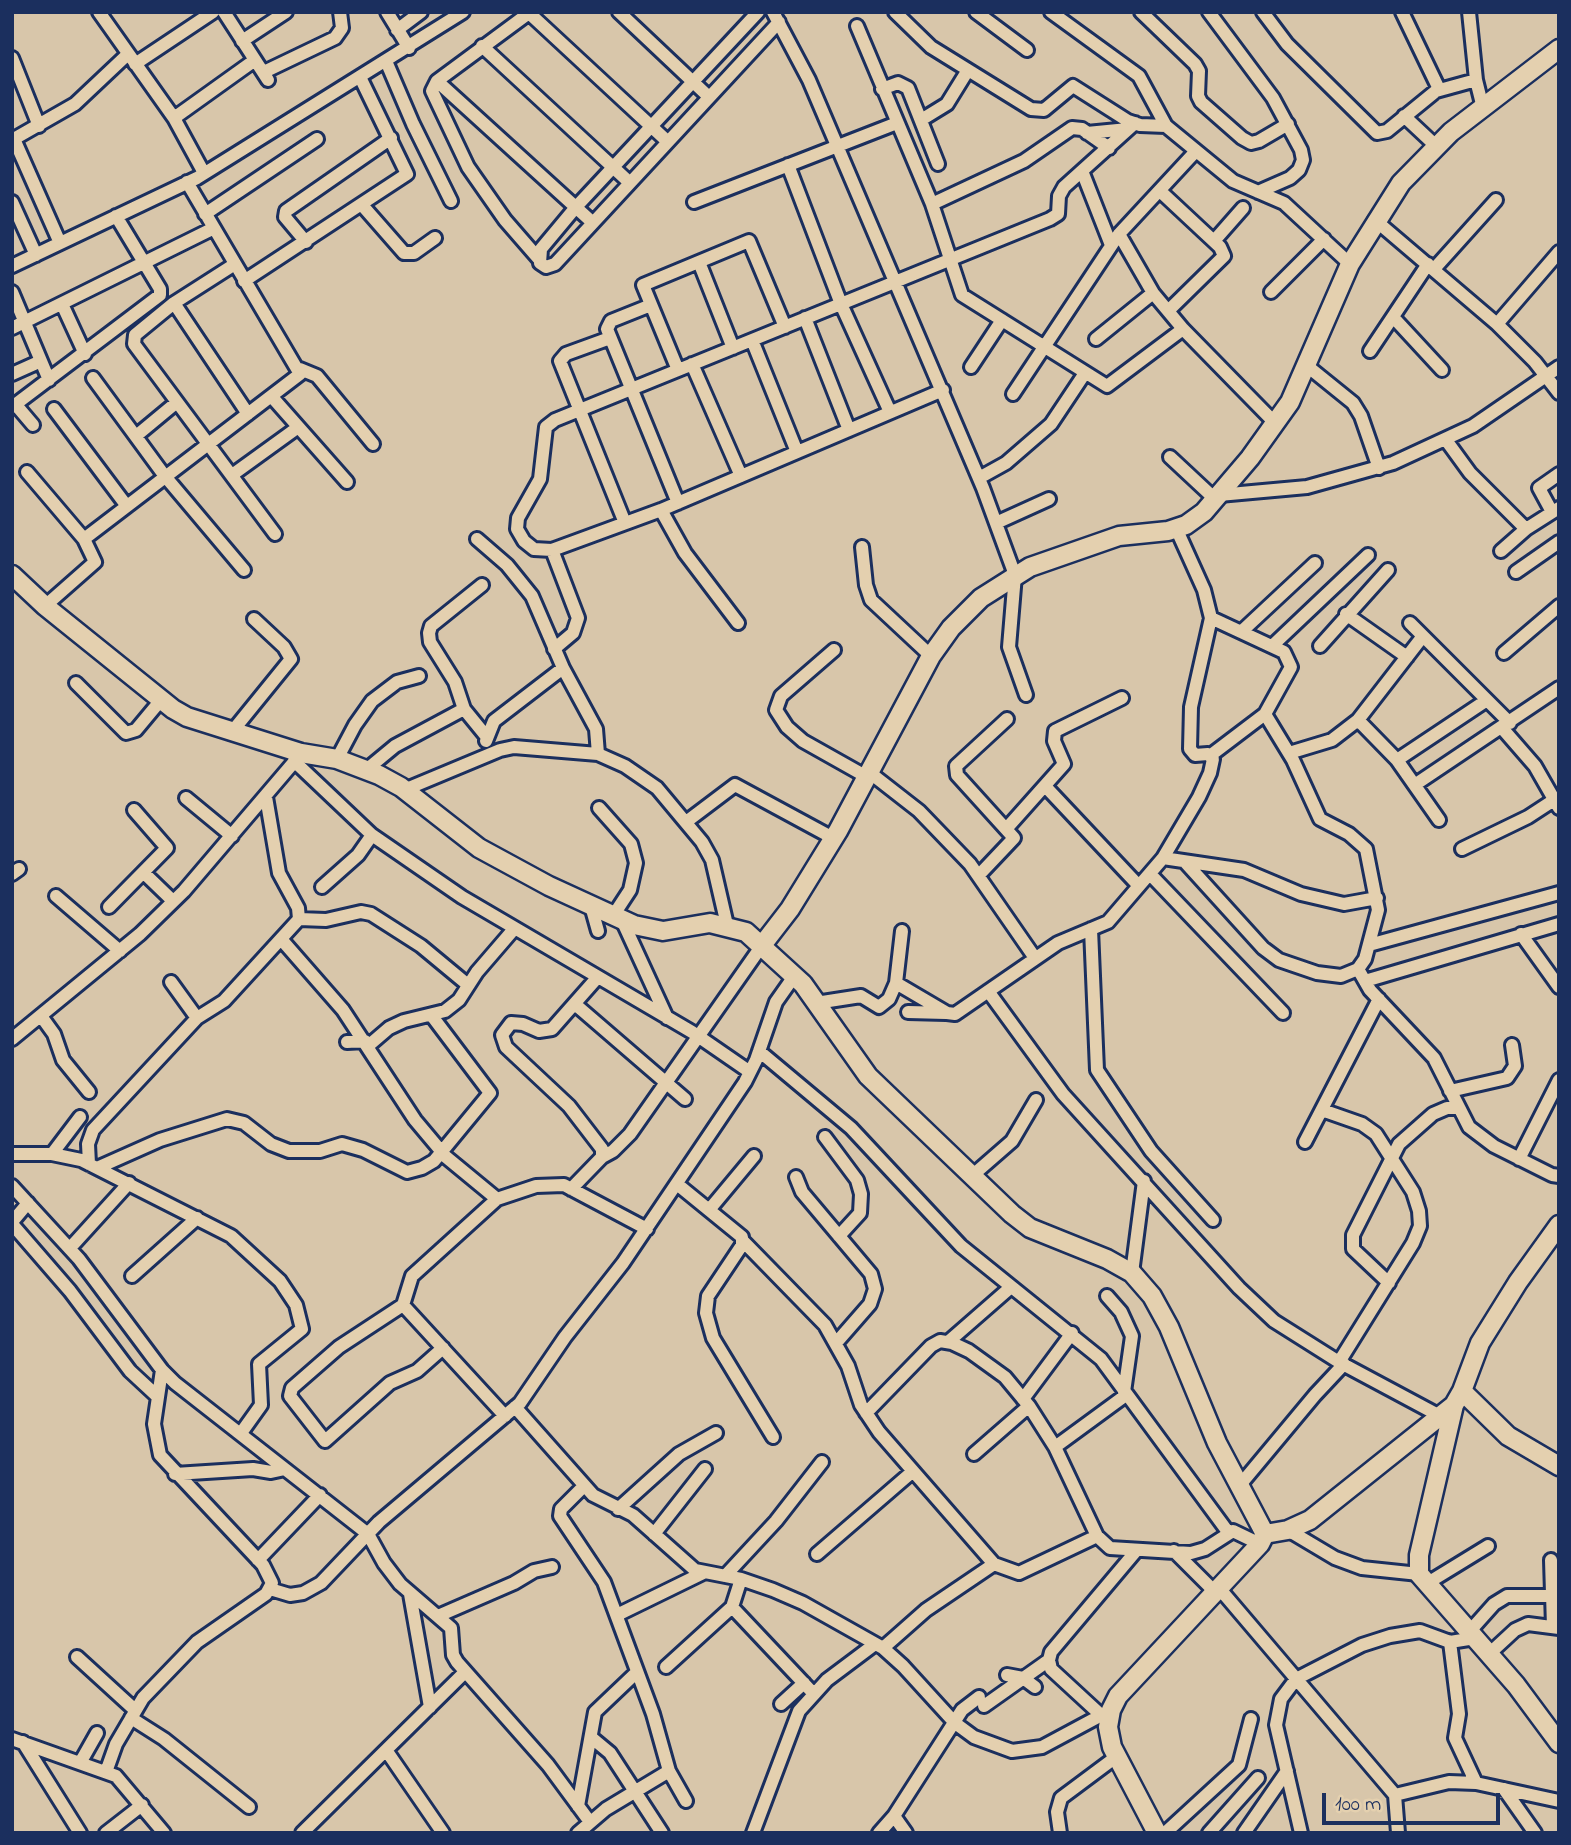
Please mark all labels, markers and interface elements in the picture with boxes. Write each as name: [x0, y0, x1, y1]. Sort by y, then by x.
scale bar: [1326, 1778, 1504, 1822]
text: 100 m: [1335, 1790, 1381, 1820]

